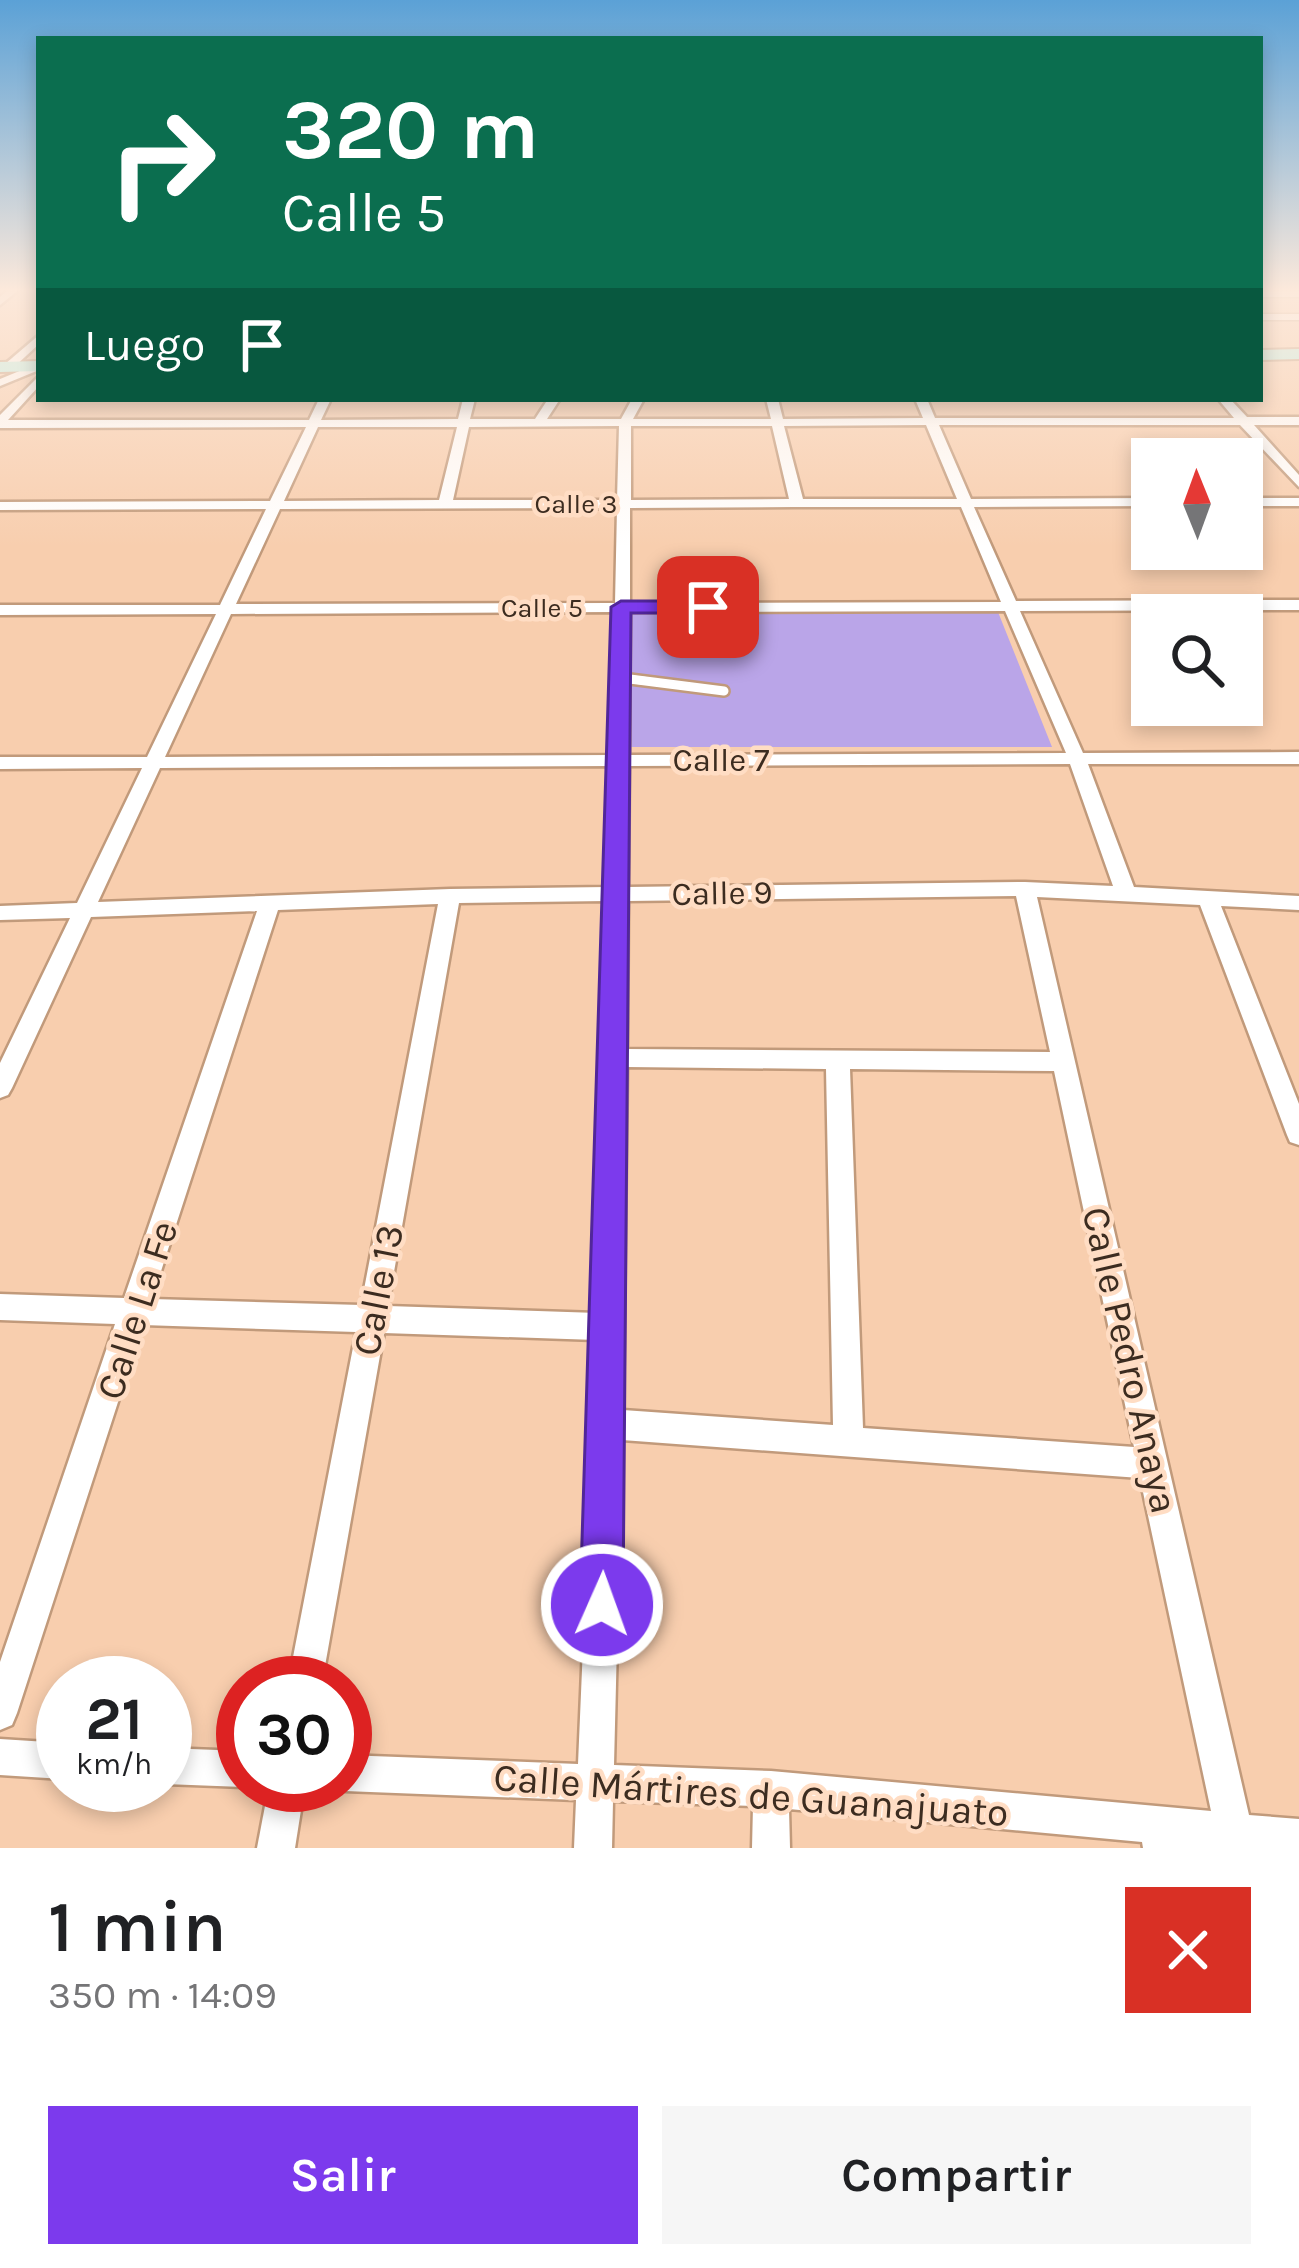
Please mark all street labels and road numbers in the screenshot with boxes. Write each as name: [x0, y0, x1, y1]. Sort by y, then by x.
street label: Calle 3: [535, 488, 617, 520]
street label: Calle 5: [501, 592, 583, 624]
street label: Calle 7: [672, 741, 770, 779]
street label: Calle 9: [671, 873, 773, 913]
street label: Calle Pedro Anaya: [1072, 1202, 1188, 1518]
street label: Calle La Fe: [87, 1215, 187, 1405]
street label: Calle 13: [343, 1221, 413, 1359]
street label: Calle Mártires de Guanajuato: [492, 1754, 1010, 1836]

